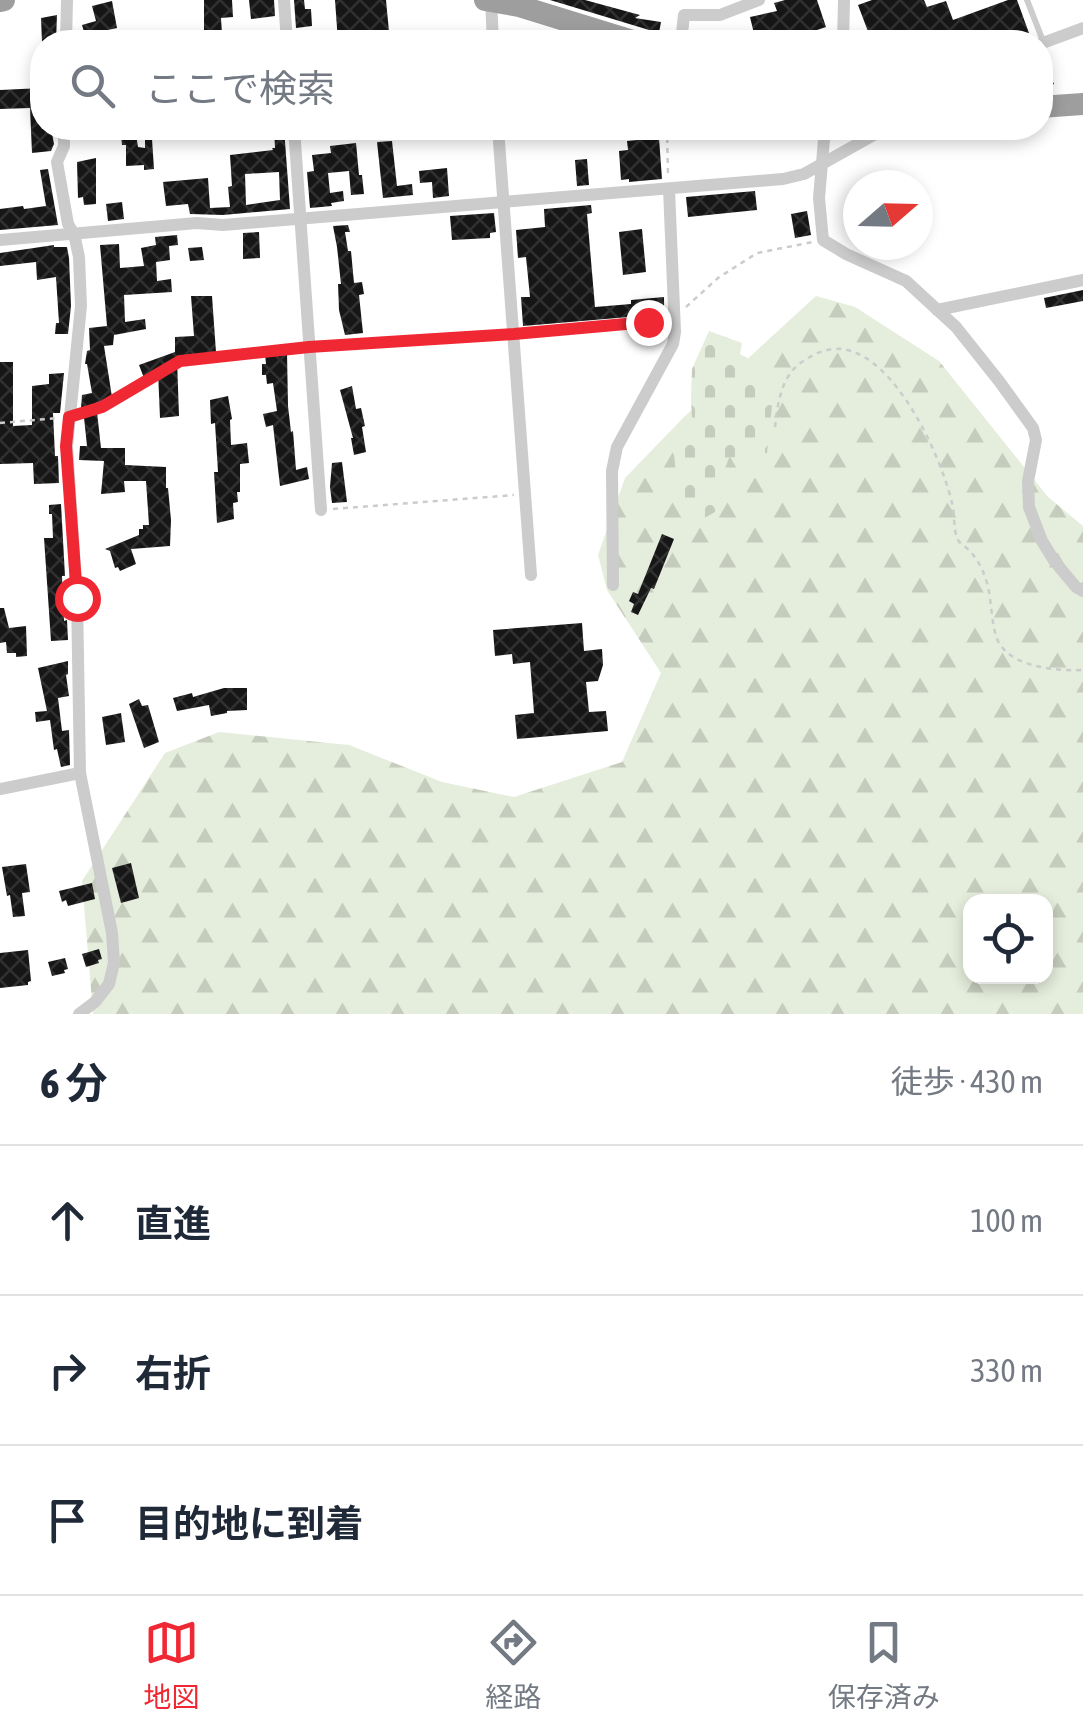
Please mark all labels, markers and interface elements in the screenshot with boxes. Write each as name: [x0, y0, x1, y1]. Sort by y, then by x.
search box: [30, 30, 1053, 140]
icon: search: [65, 58, 120, 113]
text: ここで検索: [145, 67, 335, 110]
north arrow: [843, 170, 933, 260]
route end: [626, 300, 672, 346]
route start: [55, 576, 101, 622]
map controls: [963, 894, 1053, 984]
button: locate: [963, 894, 1053, 984]
text: 6 分: [40, 1059, 108, 1107]
text: 徒歩 · 430 m: [891, 1063, 1043, 1100]
icon: ahead: [40, 1193, 95, 1248]
text: 直進: [135, 1202, 211, 1245]
text: 100 m: [970, 1202, 1043, 1239]
icon: right: [40, 1343, 95, 1398]
text: 右折: [135, 1352, 211, 1395]
text: 330 m: [970, 1352, 1043, 1389]
icon: arrive: [40, 1493, 95, 1548]
text: 目的地に到着: [135, 1502, 363, 1545]
tab: 地図: [143, 1615, 199, 1715]
tab: 経路: [485, 1615, 542, 1715]
tab: 保存済み: [828, 1615, 940, 1715]

